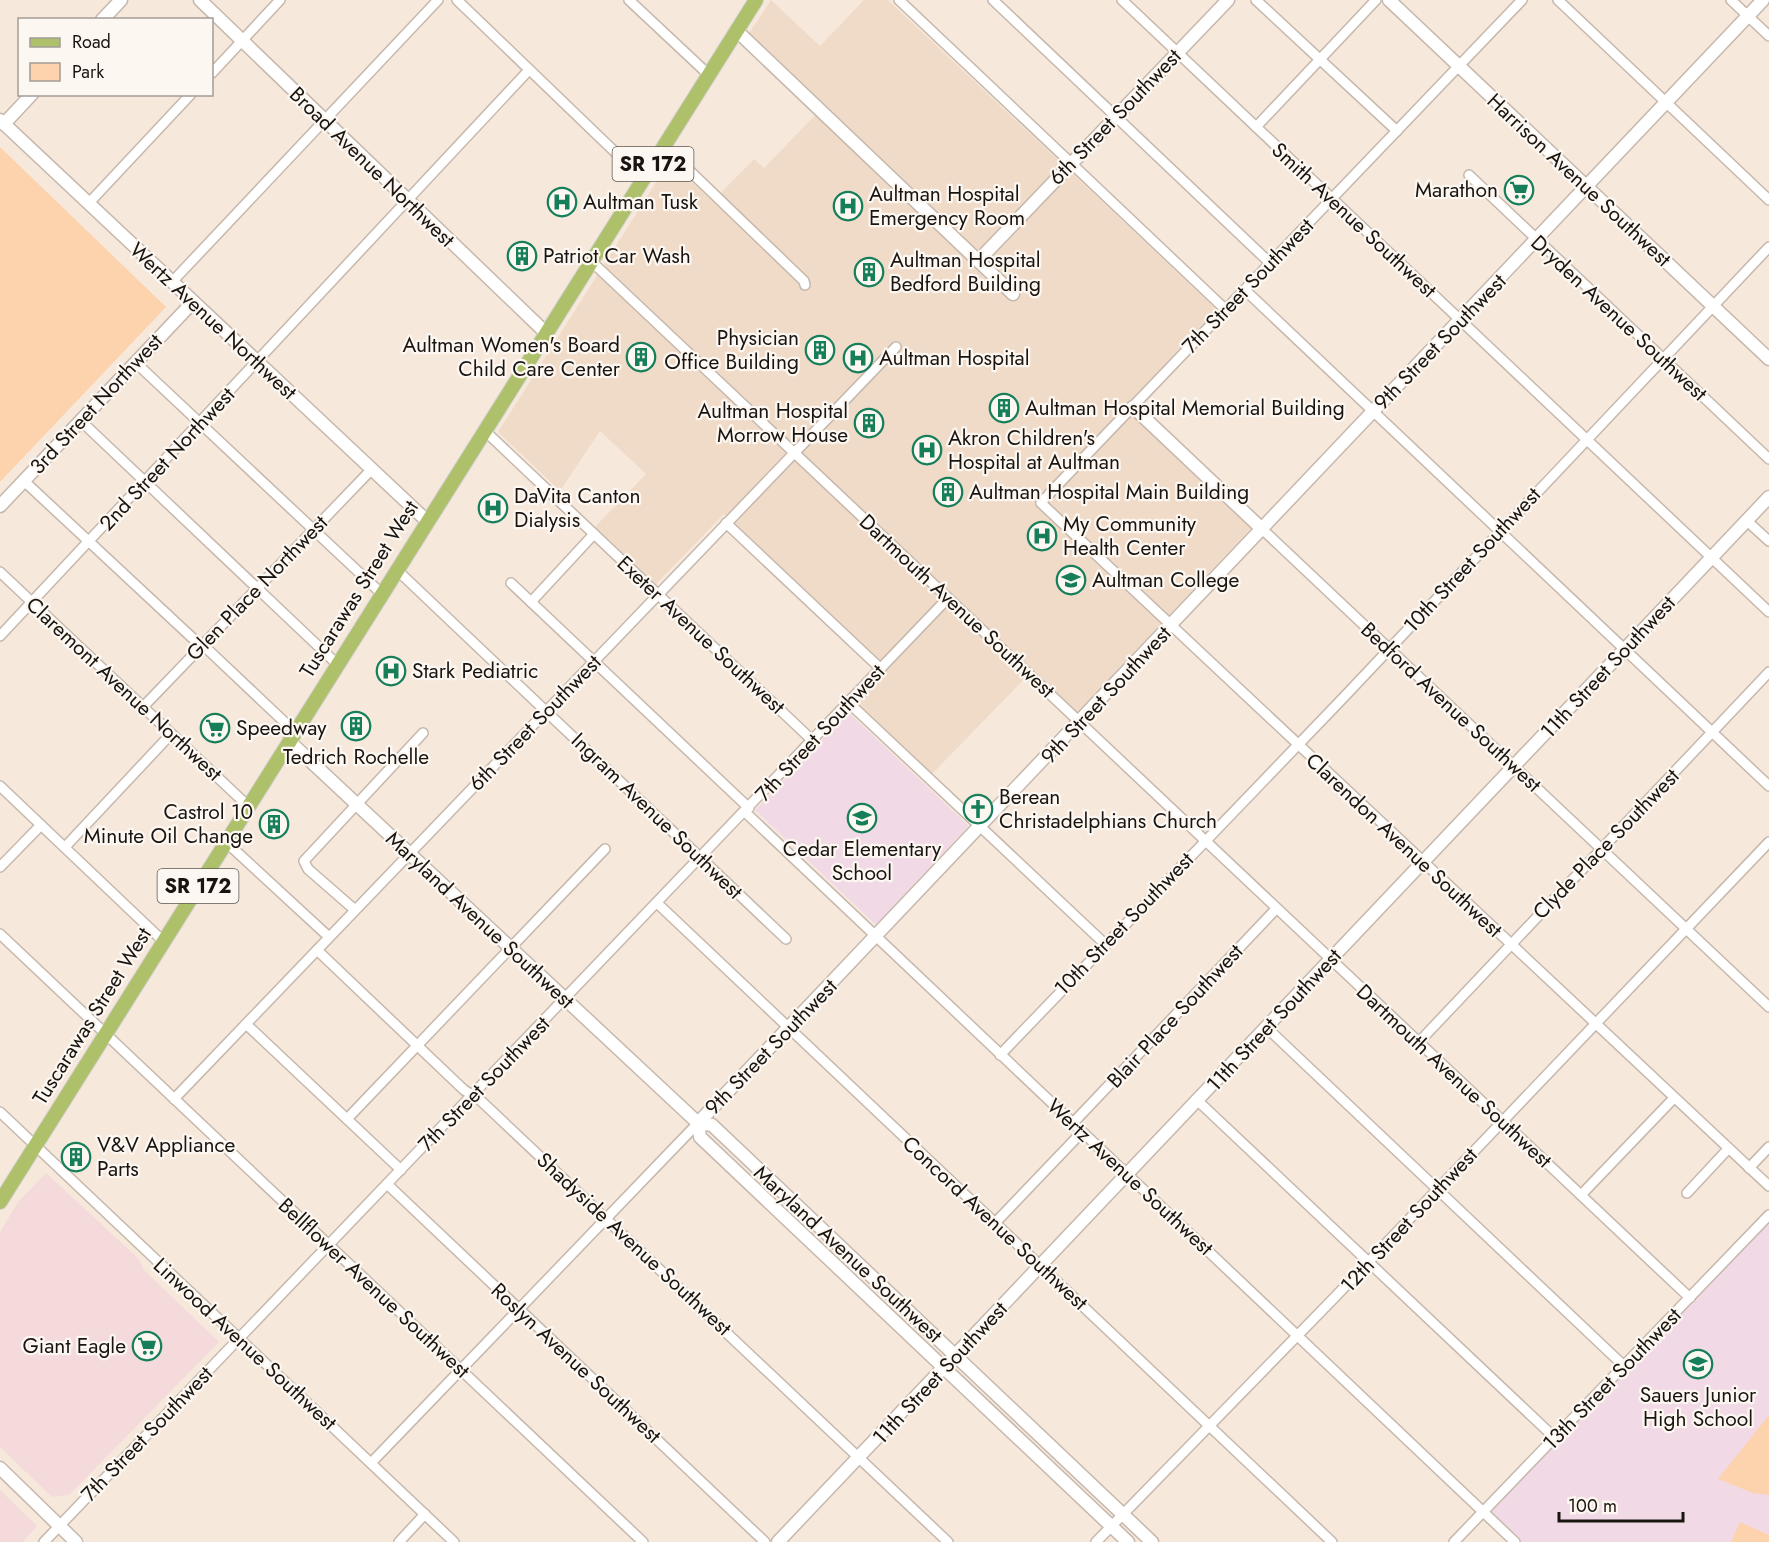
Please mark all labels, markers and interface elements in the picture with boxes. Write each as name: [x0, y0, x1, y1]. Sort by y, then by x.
legend: [18, 18, 213, 96]
text: Road: [72, 29, 111, 55]
street label: 6th Street Southwest: [1042, 42, 1188, 192]
text: Park: [72, 59, 104, 85]
street label: Broad Avenue Northwest: [283, 80, 461, 254]
street label: Harrison Avenue Southwest: [1480, 86, 1678, 274]
street label: Smith Avenue Southwest: [1265, 135, 1443, 305]
road number: SR 172: [612, 147, 694, 181]
supermarket icon: Marathon: [1503, 174, 1535, 206]
place label: Marathon: [1415, 175, 1498, 205]
place label: Aultman Hospital Emergency Room: [869, 179, 1025, 233]
hospital icon: Aultman Tusk: [546, 186, 578, 218]
place label: Aultman Tusk: [583, 187, 699, 217]
hospital icon: Aultman Hospital Emergency Room: [832, 190, 864, 222]
street label: 7th Street Southwest: [1175, 212, 1321, 360]
street label: Dryden Avenue Southwest: [1524, 228, 1714, 408]
street label: Wertz Avenue Northwest: [123, 235, 303, 407]
building icon: Patriot Car Wash: [506, 240, 538, 272]
place label: Patriot Car Wash: [543, 241, 691, 271]
place label: Aultman Hospital Bedford Building: [890, 245, 1041, 299]
building icon: Aultman Hospital Bedford Building: [853, 256, 885, 288]
street label: 9th Street Southwest: [1367, 267, 1513, 417]
place label: Physician Office Building: [664, 323, 799, 377]
street label: 3rd Street Northwest: [23, 327, 169, 481]
place label: Aultman Women's Board Child Care Center: [403, 330, 621, 384]
building icon: Physician Office Building: [804, 334, 836, 366]
building icon: Aultman Women's Board Child Care Center: [625, 341, 657, 373]
hospital icon: Aultman Hospital: [842, 342, 874, 374]
place label: Aultman Hospital: [879, 343, 1030, 373]
street label: 2nd Street Northwest: [92, 380, 242, 538]
building icon: Aultman Hospital Memorial Building: [988, 392, 1020, 424]
place label: Aultman Hospital Memorial Building: [1025, 393, 1345, 423]
place label: Aultman Hospital Morrow House: [698, 396, 848, 450]
building icon: Aultman Hospital Morrow House: [853, 407, 885, 439]
place label: Akron Children's Hospital at Aultman: [948, 423, 1120, 477]
hospital icon: Akron Children's Hospital at Aultman: [911, 434, 943, 466]
building icon: Aultman Hospital Main Building: [932, 476, 964, 508]
place label: Aultman Hospital Main Building: [969, 477, 1249, 507]
place label: DaVita Canton Dialysis: [514, 481, 641, 535]
street label: 10th Street Southwest: [1397, 481, 1547, 639]
hospital icon: DaVita Canton Dialysis: [477, 492, 509, 524]
street label: Tuscarawas Street West: [292, 495, 426, 683]
street label: Dartmouth Avenue Southwest: [852, 507, 1062, 705]
street label: Glen Place Northwest: [180, 509, 334, 667]
place label: My Community Health Center: [1063, 509, 1197, 563]
hospital icon: My Community Health Center: [1026, 520, 1058, 552]
street label: Exeter Avenue Southwest: [610, 549, 792, 721]
school or university icon: Aultman College: [1055, 564, 1087, 596]
place label: Aultman College: [1092, 565, 1239, 595]
street label: 11th Street Southwest: [1534, 589, 1682, 745]
street label: Claremont Avenue Northwest: [19, 590, 229, 788]
street label: Bedford Avenue Southwest: [1354, 615, 1548, 799]
street label: 9th Street Southwest: [1034, 619, 1178, 771]
street label: 6th Street Southwest: [462, 648, 608, 798]
hospital icon: Stark Pediatric: [375, 655, 407, 687]
place label: Stark Pediatric: [412, 656, 538, 686]
street label: 7th Street Southwest: [748, 658, 892, 808]
building icon: Tedrich Rochelle: [340, 710, 372, 742]
supermarket icon: Speedway: [199, 712, 231, 744]
place label: Speedway: [236, 713, 327, 743]
street label: Ingram Avenue Southwest: [565, 726, 749, 906]
place label: Tedrich Rochelle: [283, 742, 429, 772]
street label: Clarendon Avenue Southwest: [1299, 746, 1509, 944]
street label: Clyde Place Southwest: [1526, 762, 1686, 926]
place label: Berean Christadelphians Church: [999, 782, 1217, 836]
church icon: Berean Christadelphians Church: [962, 793, 994, 825]
place label: Castrol 10 Minute Oil Change: [84, 797, 253, 851]
school or university icon: Cedar Elementary School: [846, 802, 878, 834]
building icon: Castrol 10 Minute Oil Change: [258, 808, 290, 840]
street label: Maryland Avenue Southwest: [379, 824, 581, 1016]
place label: Cedar Elementary School: [783, 834, 942, 888]
street label: 10th Street Southwest: [1048, 846, 1200, 1002]
road number: SR 172: [158, 869, 238, 903]
street label: Tuscarawas Street West: [25, 922, 159, 1110]
street label: Blair Place Southwest: [1100, 937, 1250, 1095]
street label: 11th Street Southwest: [1200, 942, 1348, 1098]
street label: 9th Street Southwest: [698, 972, 844, 1122]
street label: Dartmouth Avenue Southwest: [1349, 977, 1559, 1175]
street label: 7th Street Southwest: [411, 1010, 557, 1158]
street label: Wertz Avenue Southwest: [1040, 1092, 1220, 1262]
street label: Concord Avenue Southwest: [896, 1129, 1094, 1317]
place label: V&V Appliance Parts: [97, 1130, 235, 1184]
building icon: V&V Appliance Parts: [60, 1141, 92, 1173]
street label: 12th Street Southwest: [1334, 1141, 1484, 1299]
street label: Shadyside Avenue Southwest: [530, 1145, 738, 1343]
street label: Maryland Avenue Southwest: [747, 1158, 949, 1350]
street label: Bellflower Avenue Southwest: [271, 1191, 477, 1385]
street label: Linwood Avenue Southwest: [147, 1251, 343, 1437]
street label: Roslyn Avenue Southwest: [484, 1276, 668, 1450]
street label: 11th Street Southwest: [866, 1295, 1014, 1451]
street label: 13th Street Southwest: [1536, 1301, 1688, 1457]
supermarket icon: Giant Eagle: [131, 1330, 163, 1362]
place label: Giant Eagle: [23, 1331, 126, 1361]
school or university icon: Sauers Junior High School: [1682, 1348, 1714, 1380]
street label: 7th Street Southwest: [74, 1360, 220, 1508]
place label: Sauers Junior High School: [1640, 1380, 1757, 1434]
scale bar: [1559, 1485, 1684, 1523]
text: 100 m: [1568, 1493, 1617, 1519]

